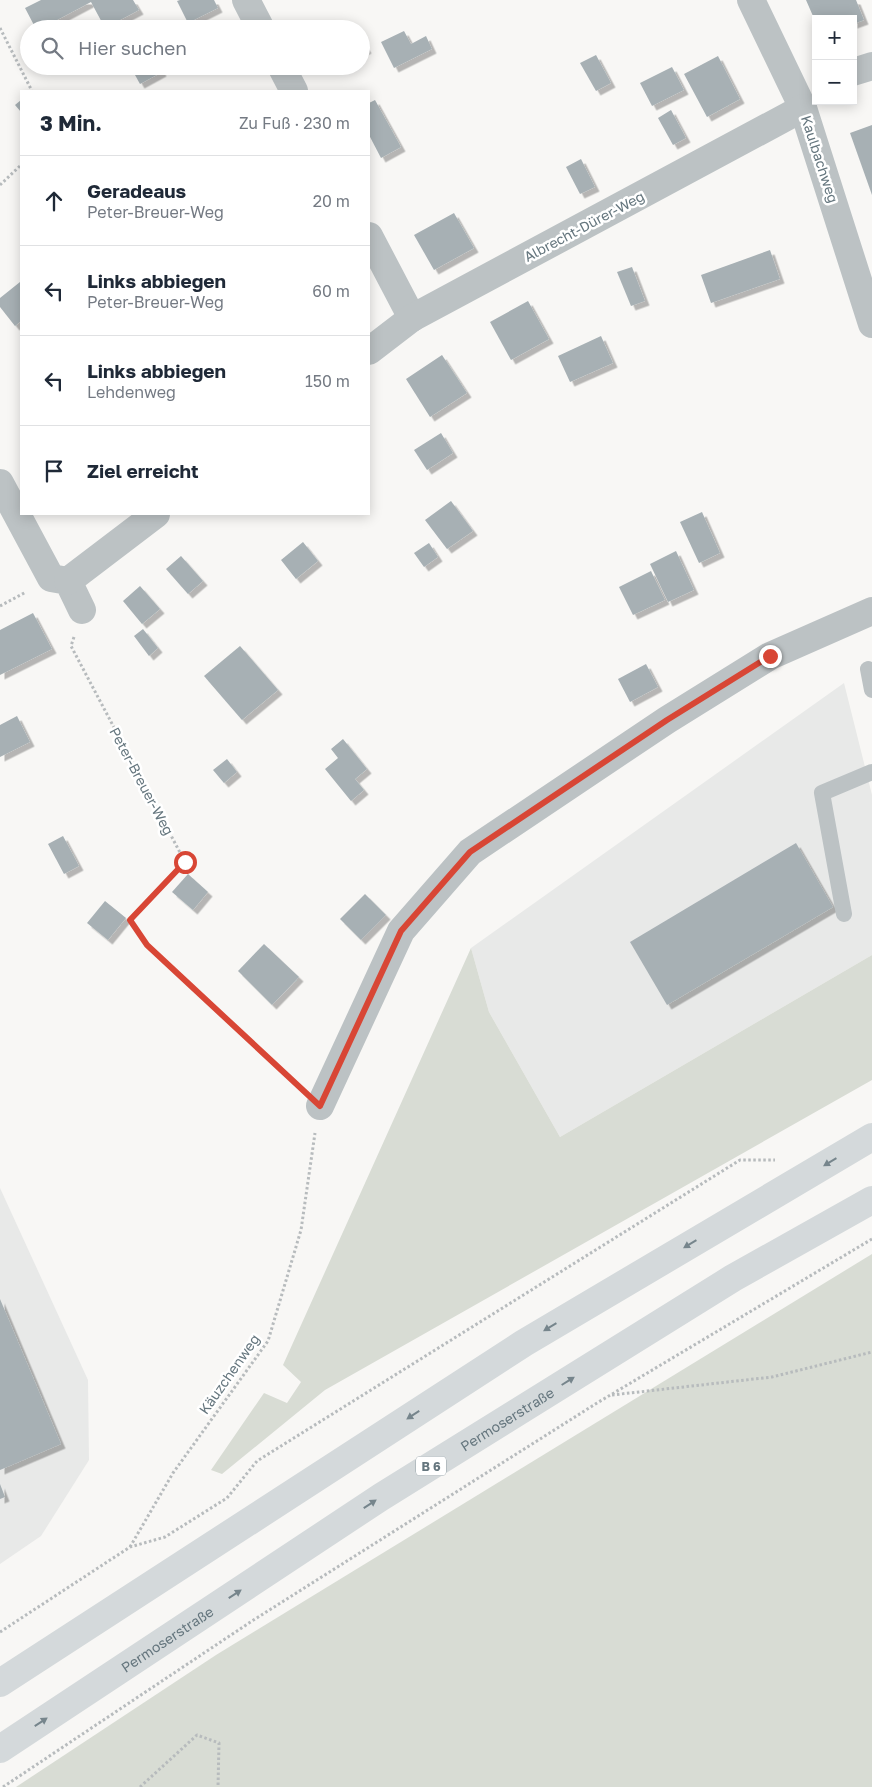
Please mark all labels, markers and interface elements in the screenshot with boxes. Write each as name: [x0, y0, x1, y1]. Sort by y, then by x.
map controls: [812, 15, 857, 105]
button: +: [812, 15, 857, 60]
search box: [20, 20, 370, 75]
icon: search: [38, 34, 66, 62]
text: Hier suchen: [78, 36, 187, 59]
button: −: [812, 60, 857, 105]
text: 3 Min.: [40, 110, 102, 136]
text: Zu Fuß · 230 m: [239, 113, 350, 133]
street label: Kaulbachweg: [798, 113, 842, 205]
text: Geradeaus: [87, 179, 186, 202]
icon: ahead: [40, 187, 68, 215]
street label: Albrecht-Dürer-Weg: [521, 187, 647, 265]
text: 20 m: [313, 191, 350, 211]
text: Peter-Breuer-Weg: [87, 202, 224, 222]
text: Links abbiegen: [87, 269, 226, 292]
icon: left: [40, 277, 68, 305]
text: 60 m: [312, 281, 350, 301]
text: Peter-Breuer-Weg: [87, 292, 224, 312]
text: Links abbiegen: [87, 359, 226, 382]
icon: left: [40, 367, 68, 395]
text: 150 m: [305, 371, 350, 391]
text: Lehdenweg: [87, 382, 176, 402]
icon: arrive: [40, 457, 68, 485]
text: Ziel erreicht: [87, 459, 199, 482]
route end: [759, 645, 782, 668]
street label: Peter-Breuer-Weg: [106, 724, 178, 838]
route start: [174, 851, 197, 874]
one-way arrow: [824, 1157, 837, 1166]
one-way arrow: [684, 1240, 697, 1249]
one-way arrow: [544, 1323, 557, 1332]
street label: Käuzchenweg: [195, 1331, 263, 1417]
one-way arrow: [561, 1377, 574, 1386]
street label: Permoserstraße: [457, 1383, 557, 1454]
one-way arrow: [407, 1410, 420, 1419]
road number: B 6: [416, 1456, 446, 1475]
one-way arrow: [363, 1499, 377, 1509]
one-way arrow: [228, 1589, 241, 1598]
street label: Permoserstraße: [118, 1602, 216, 1675]
one-way arrow: [34, 1717, 47, 1727]

